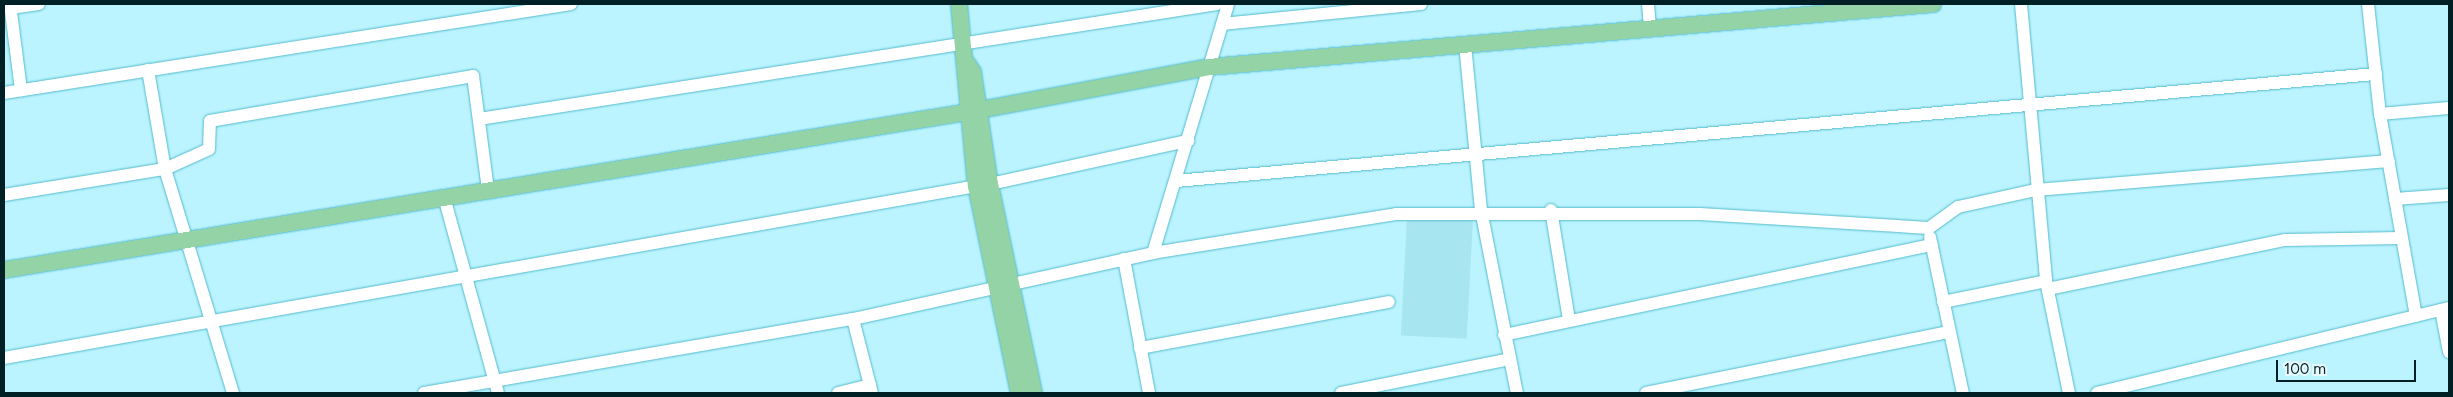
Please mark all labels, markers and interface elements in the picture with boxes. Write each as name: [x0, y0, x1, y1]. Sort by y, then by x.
scale bar: [2278, 350, 2418, 382]
text: 100 m: [2284, 360, 2326, 378]

